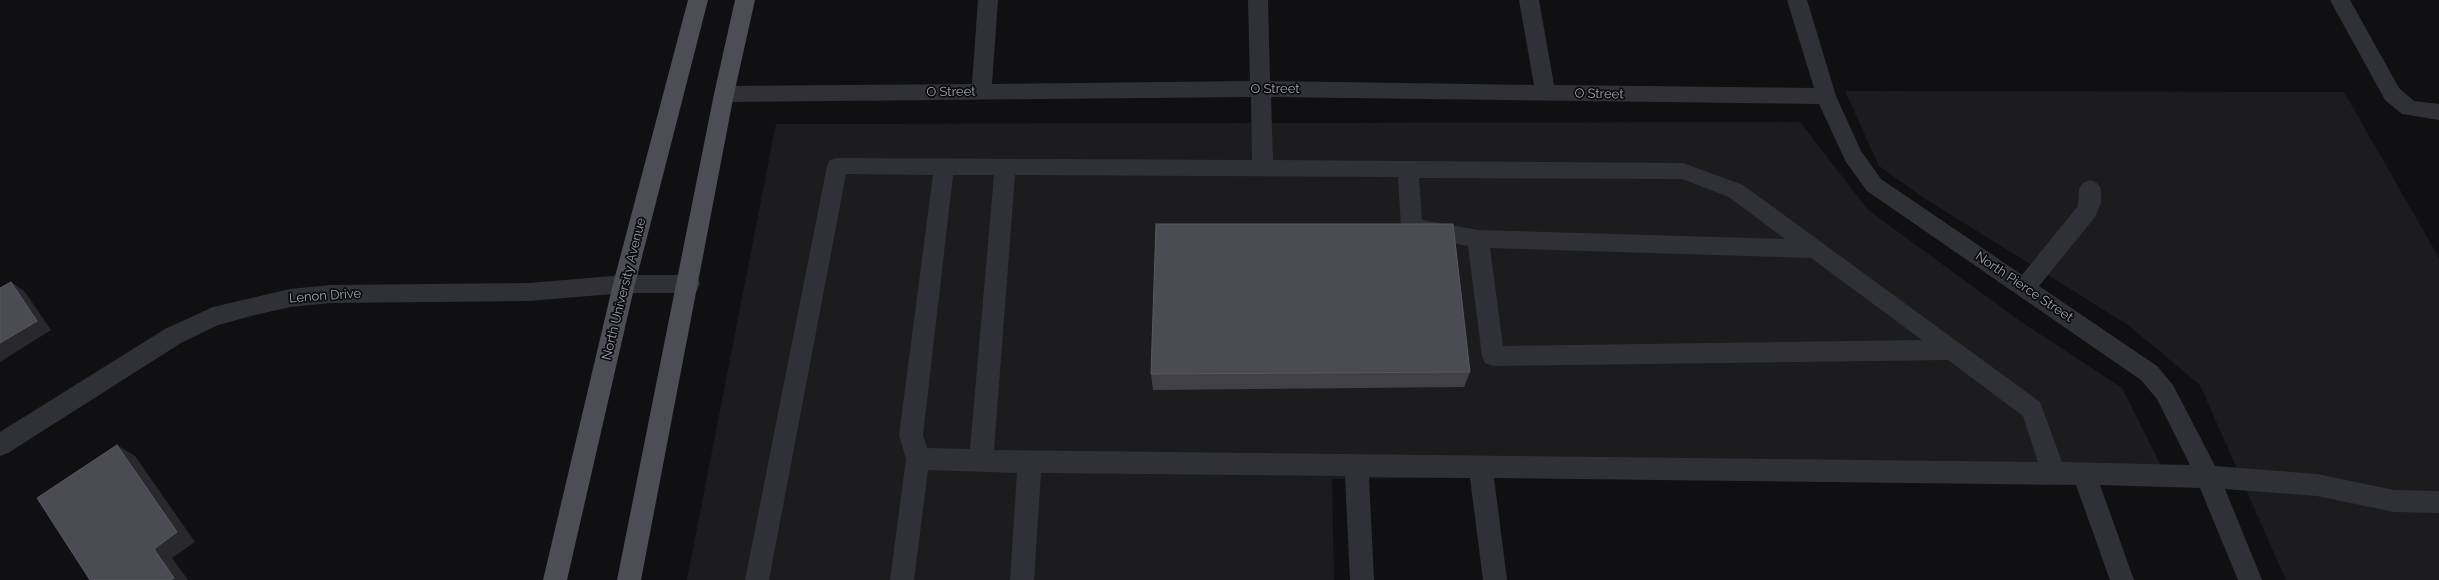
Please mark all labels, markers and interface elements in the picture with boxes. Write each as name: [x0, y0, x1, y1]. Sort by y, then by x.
street label: O Street: [1250, 81, 1300, 97]
street label: O Street: [926, 84, 976, 100]
street label: O Street: [1574, 86, 1624, 102]
street label: North University Avenue: [599, 216, 649, 362]
street label: North Pierce Street: [1972, 249, 2076, 325]
street label: Lenon Drive: [288, 286, 362, 306]

